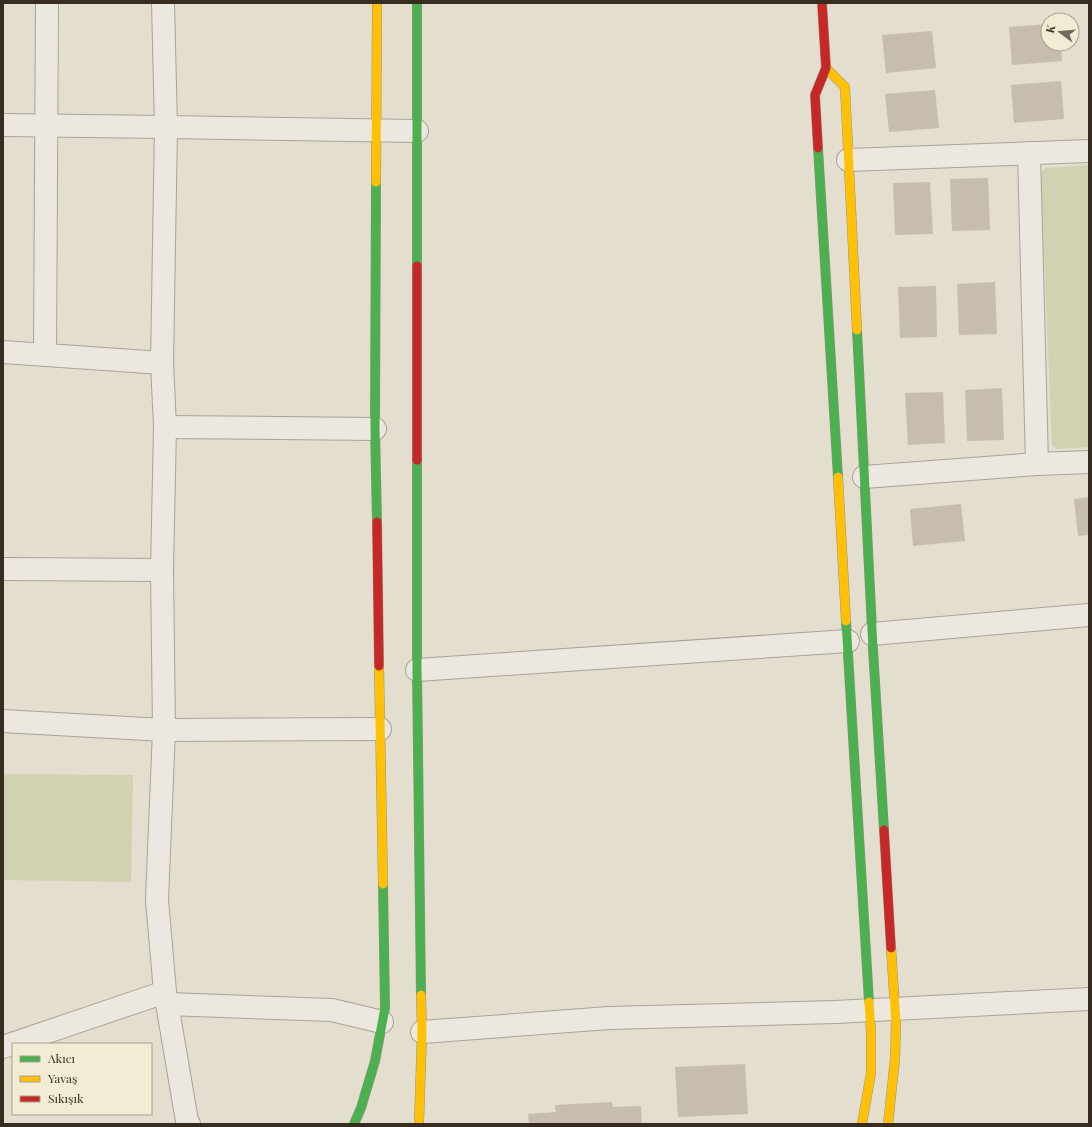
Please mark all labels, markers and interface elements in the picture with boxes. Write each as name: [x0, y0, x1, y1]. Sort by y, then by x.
north arrow: [1040, 12, 1080, 52]
text: K: [1042, 23, 1058, 35]
legend: [12, 1043, 152, 1115]
text: Akıcı: [47, 1050, 76, 1066]
text: Yavaş: [47, 1070, 77, 1086]
text: Sıkışık: [48, 1090, 84, 1106]

